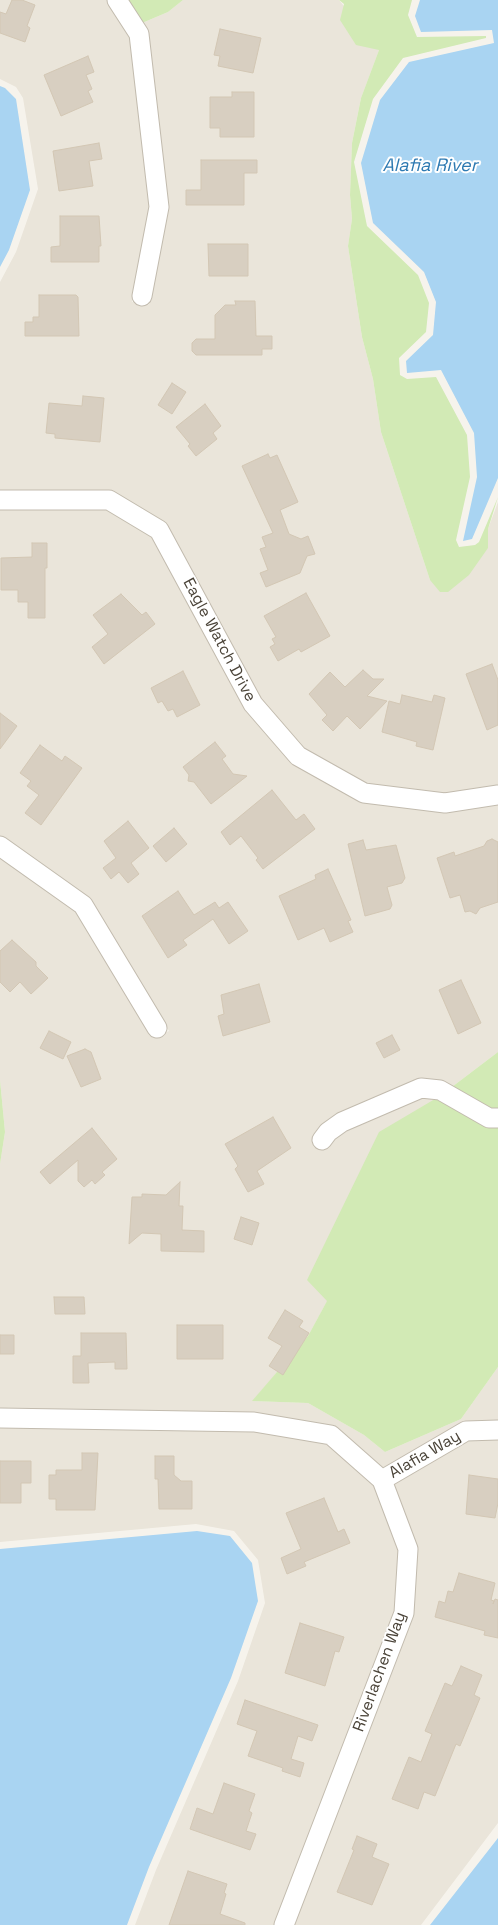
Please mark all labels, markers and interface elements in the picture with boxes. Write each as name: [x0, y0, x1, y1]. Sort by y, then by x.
water label: Alafia River: [383, 155, 477, 177]
street label: Eagle Watch Drive: [178, 575, 260, 705]
street label: Alafia Way: [386, 1427, 464, 1483]
street label: Riverlachen Way: [349, 1609, 411, 1735]

